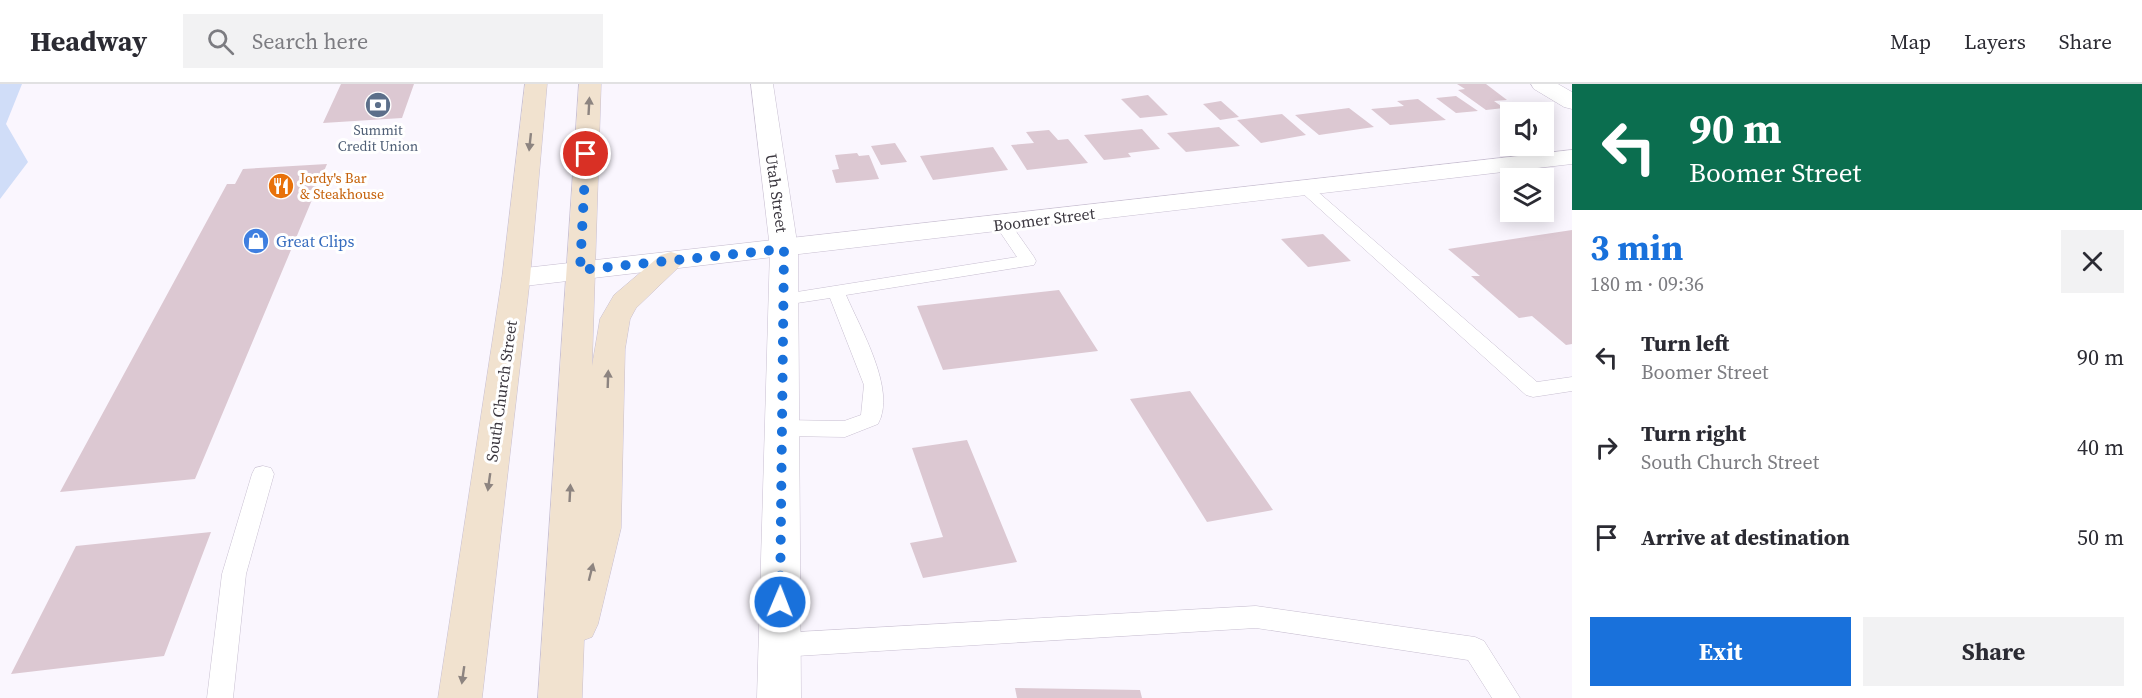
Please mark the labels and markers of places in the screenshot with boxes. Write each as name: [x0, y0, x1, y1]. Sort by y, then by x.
bank icon: Summit Credit Union: [363, 90, 393, 120]
place label: Summit Credit Union: [338, 120, 419, 156]
pin: [560, 128, 611, 179]
place label: Jordy's Bar & Steakhouse: [299, 168, 384, 204]
restaurant icon: Jordy's Bar & Steakhouse: [266, 171, 296, 201]
shop icon: Great Clips: [241, 226, 271, 256]
place label: Great Clips: [276, 230, 354, 252]

